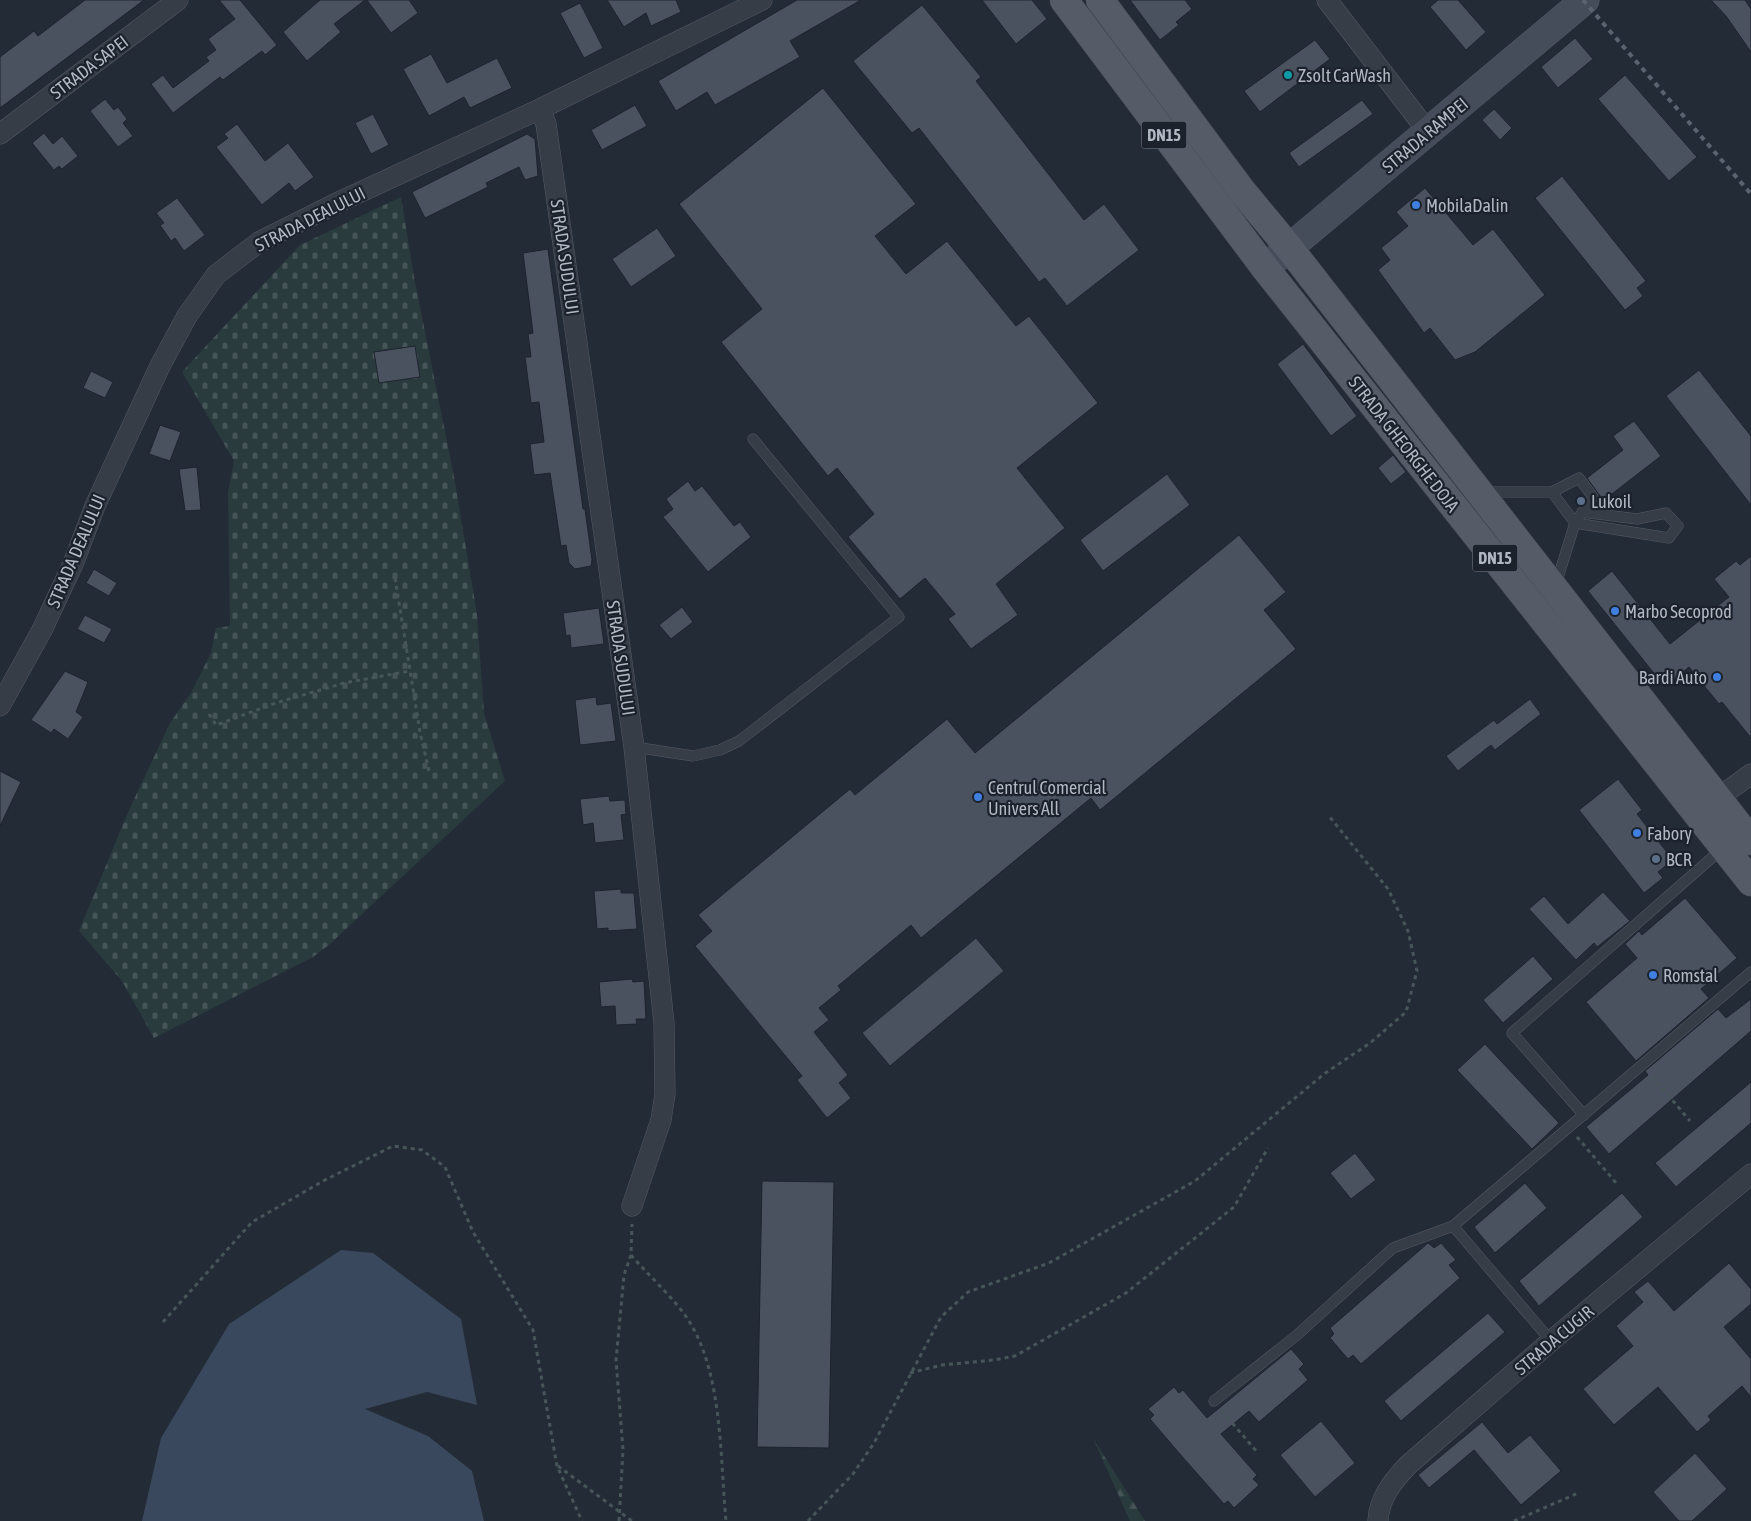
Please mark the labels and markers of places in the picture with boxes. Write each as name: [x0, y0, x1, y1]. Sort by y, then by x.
place label: Zsolt CarWash: [1298, 65, 1391, 86]
marker: Zsolt CarWash: [1282, 69, 1294, 81]
place label: MobilaDalin: [1426, 195, 1508, 216]
marker: MobilaDalin: [1410, 199, 1422, 211]
place label: Lukoil: [1591, 491, 1632, 512]
marker: Lukoil: [1575, 495, 1587, 507]
place label: Marbo Secoprod: [1625, 601, 1732, 622]
marker: Marbo Secoprod: [1609, 605, 1621, 617]
place label: Bardi Auto: [1639, 667, 1707, 688]
marker: Bardi Auto: [1711, 671, 1723, 683]
place label: Centrul Comercial Univers All: [988, 777, 1107, 819]
marker: Centrul Comercial Univers All: [972, 791, 984, 803]
place label: Fabory: [1647, 823, 1692, 844]
marker: Fabory: [1631, 827, 1643, 839]
place label: BCR: [1666, 849, 1692, 870]
marker: BCR: [1650, 853, 1662, 865]
place label: Romstal: [1663, 965, 1718, 986]
marker: Romstal: [1647, 969, 1659, 981]

